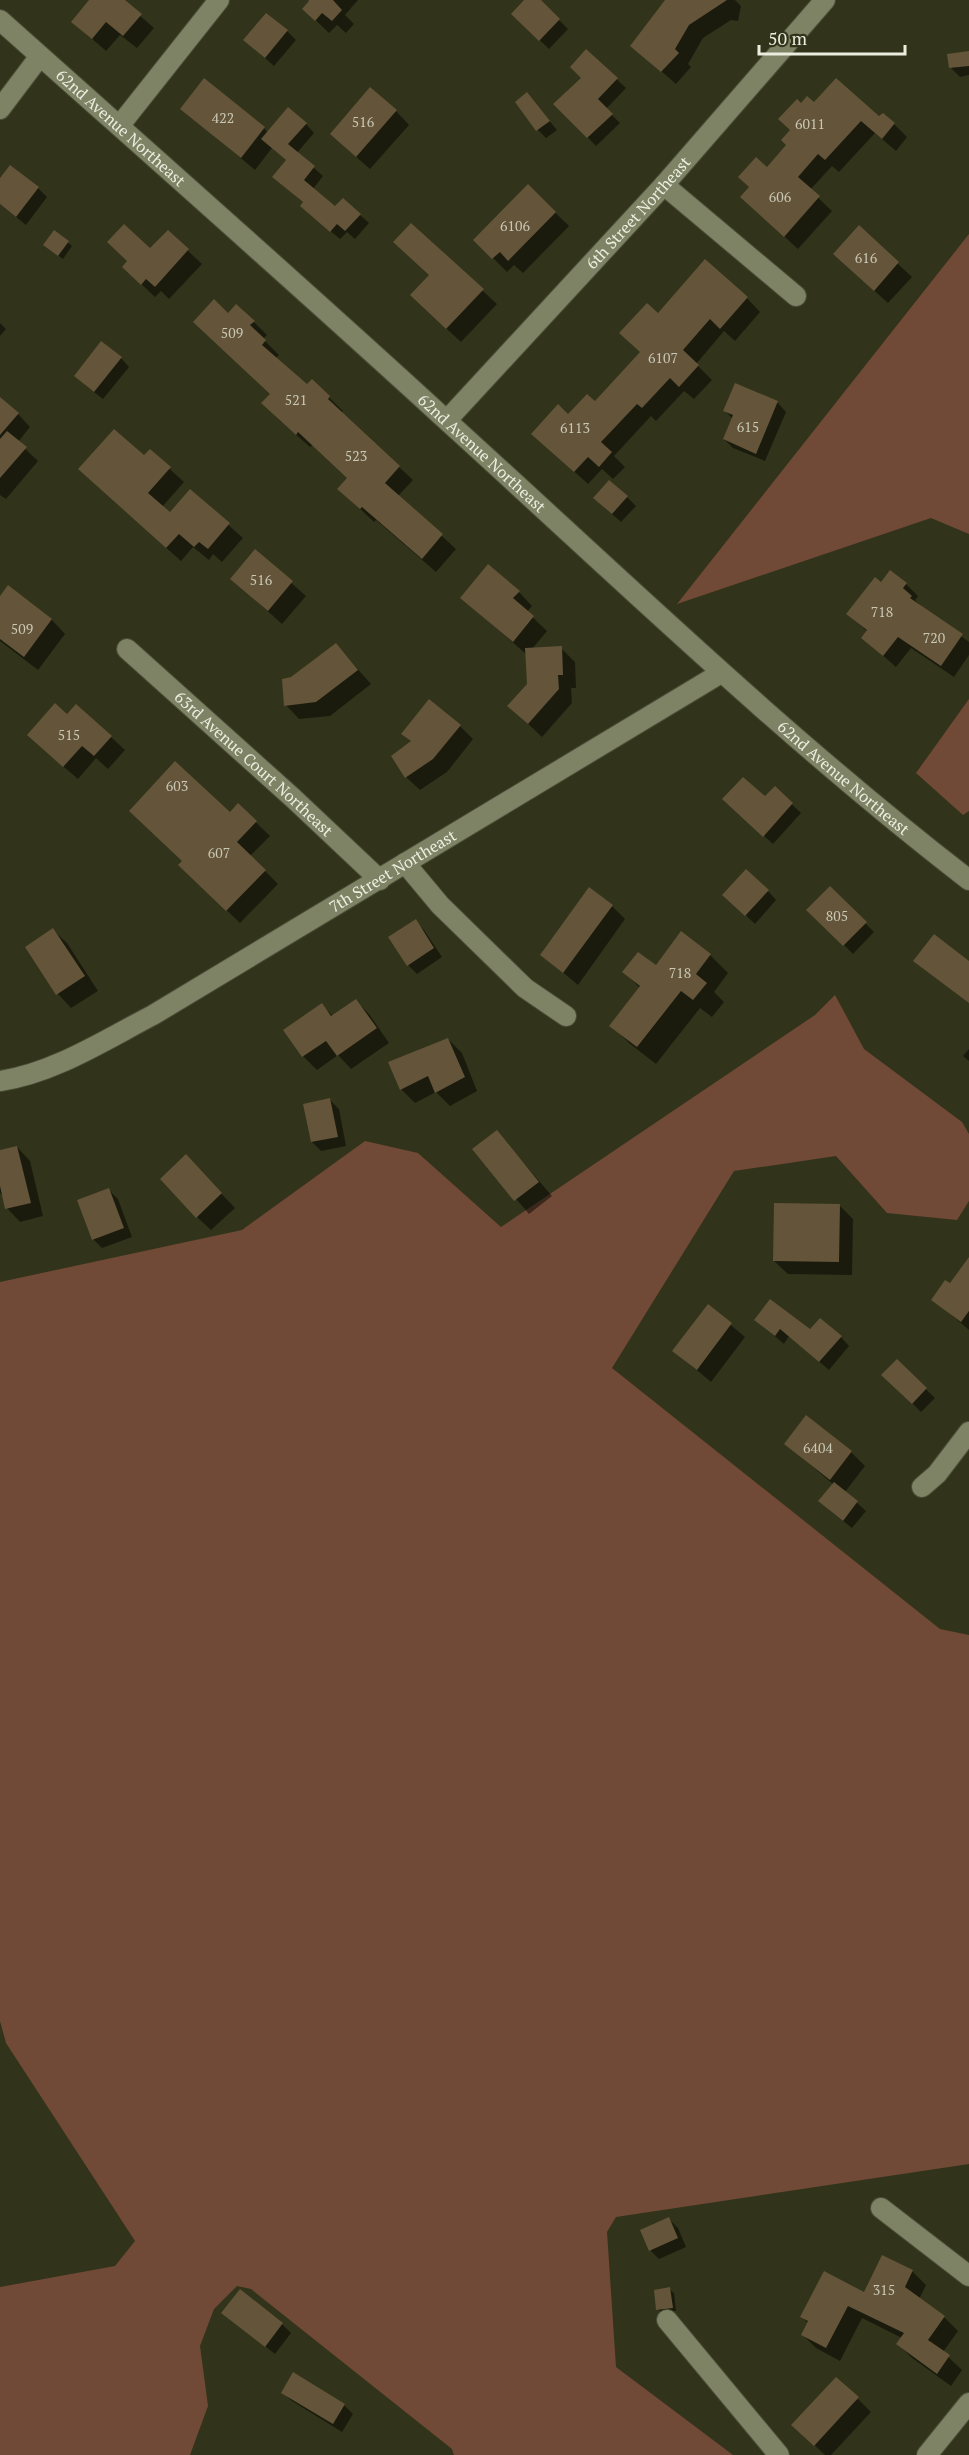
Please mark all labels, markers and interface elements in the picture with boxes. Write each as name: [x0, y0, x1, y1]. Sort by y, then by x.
scale bar: [759, 18, 904, 56]
text: 50 m: [768, 26, 808, 50]
street label: 62nd Avenue Northeast: [51, 64, 191, 191]
house number: 422: [212, 108, 234, 127]
house number: 516: [352, 112, 375, 131]
house number: 6011: [795, 114, 825, 133]
street label: 6th Street Northeast: [581, 151, 695, 274]
house number: 606: [769, 187, 792, 206]
house number: 6106: [500, 216, 530, 235]
house number: 616: [855, 248, 878, 267]
house number: 509: [221, 323, 243, 342]
house number: 6107: [648, 348, 678, 367]
street label: 62nd Avenue Northeast: [413, 389, 551, 517]
house number: 521: [285, 390, 307, 409]
house number: 615: [737, 417, 759, 436]
house number: 6113: [560, 418, 590, 437]
house number: 523: [345, 446, 367, 465]
house number: 516: [250, 570, 273, 589]
house number: 718: [871, 602, 893, 621]
house number: 509: [11, 619, 33, 638]
house number: 720: [923, 628, 945, 647]
street label: 63rd Avenue Court Northeast: [170, 686, 338, 841]
street label: 62nd Avenue Northeast: [773, 716, 914, 840]
house number: 515: [58, 725, 80, 744]
house number: 603: [166, 776, 188, 795]
street label: 7th Street Northeast: [325, 824, 460, 918]
house number: 607: [208, 843, 230, 862]
house number: 805: [826, 906, 848, 925]
house number: 718: [669, 963, 691, 982]
house number: 6404: [803, 1438, 833, 1457]
house number: 315: [873, 2280, 895, 2299]

